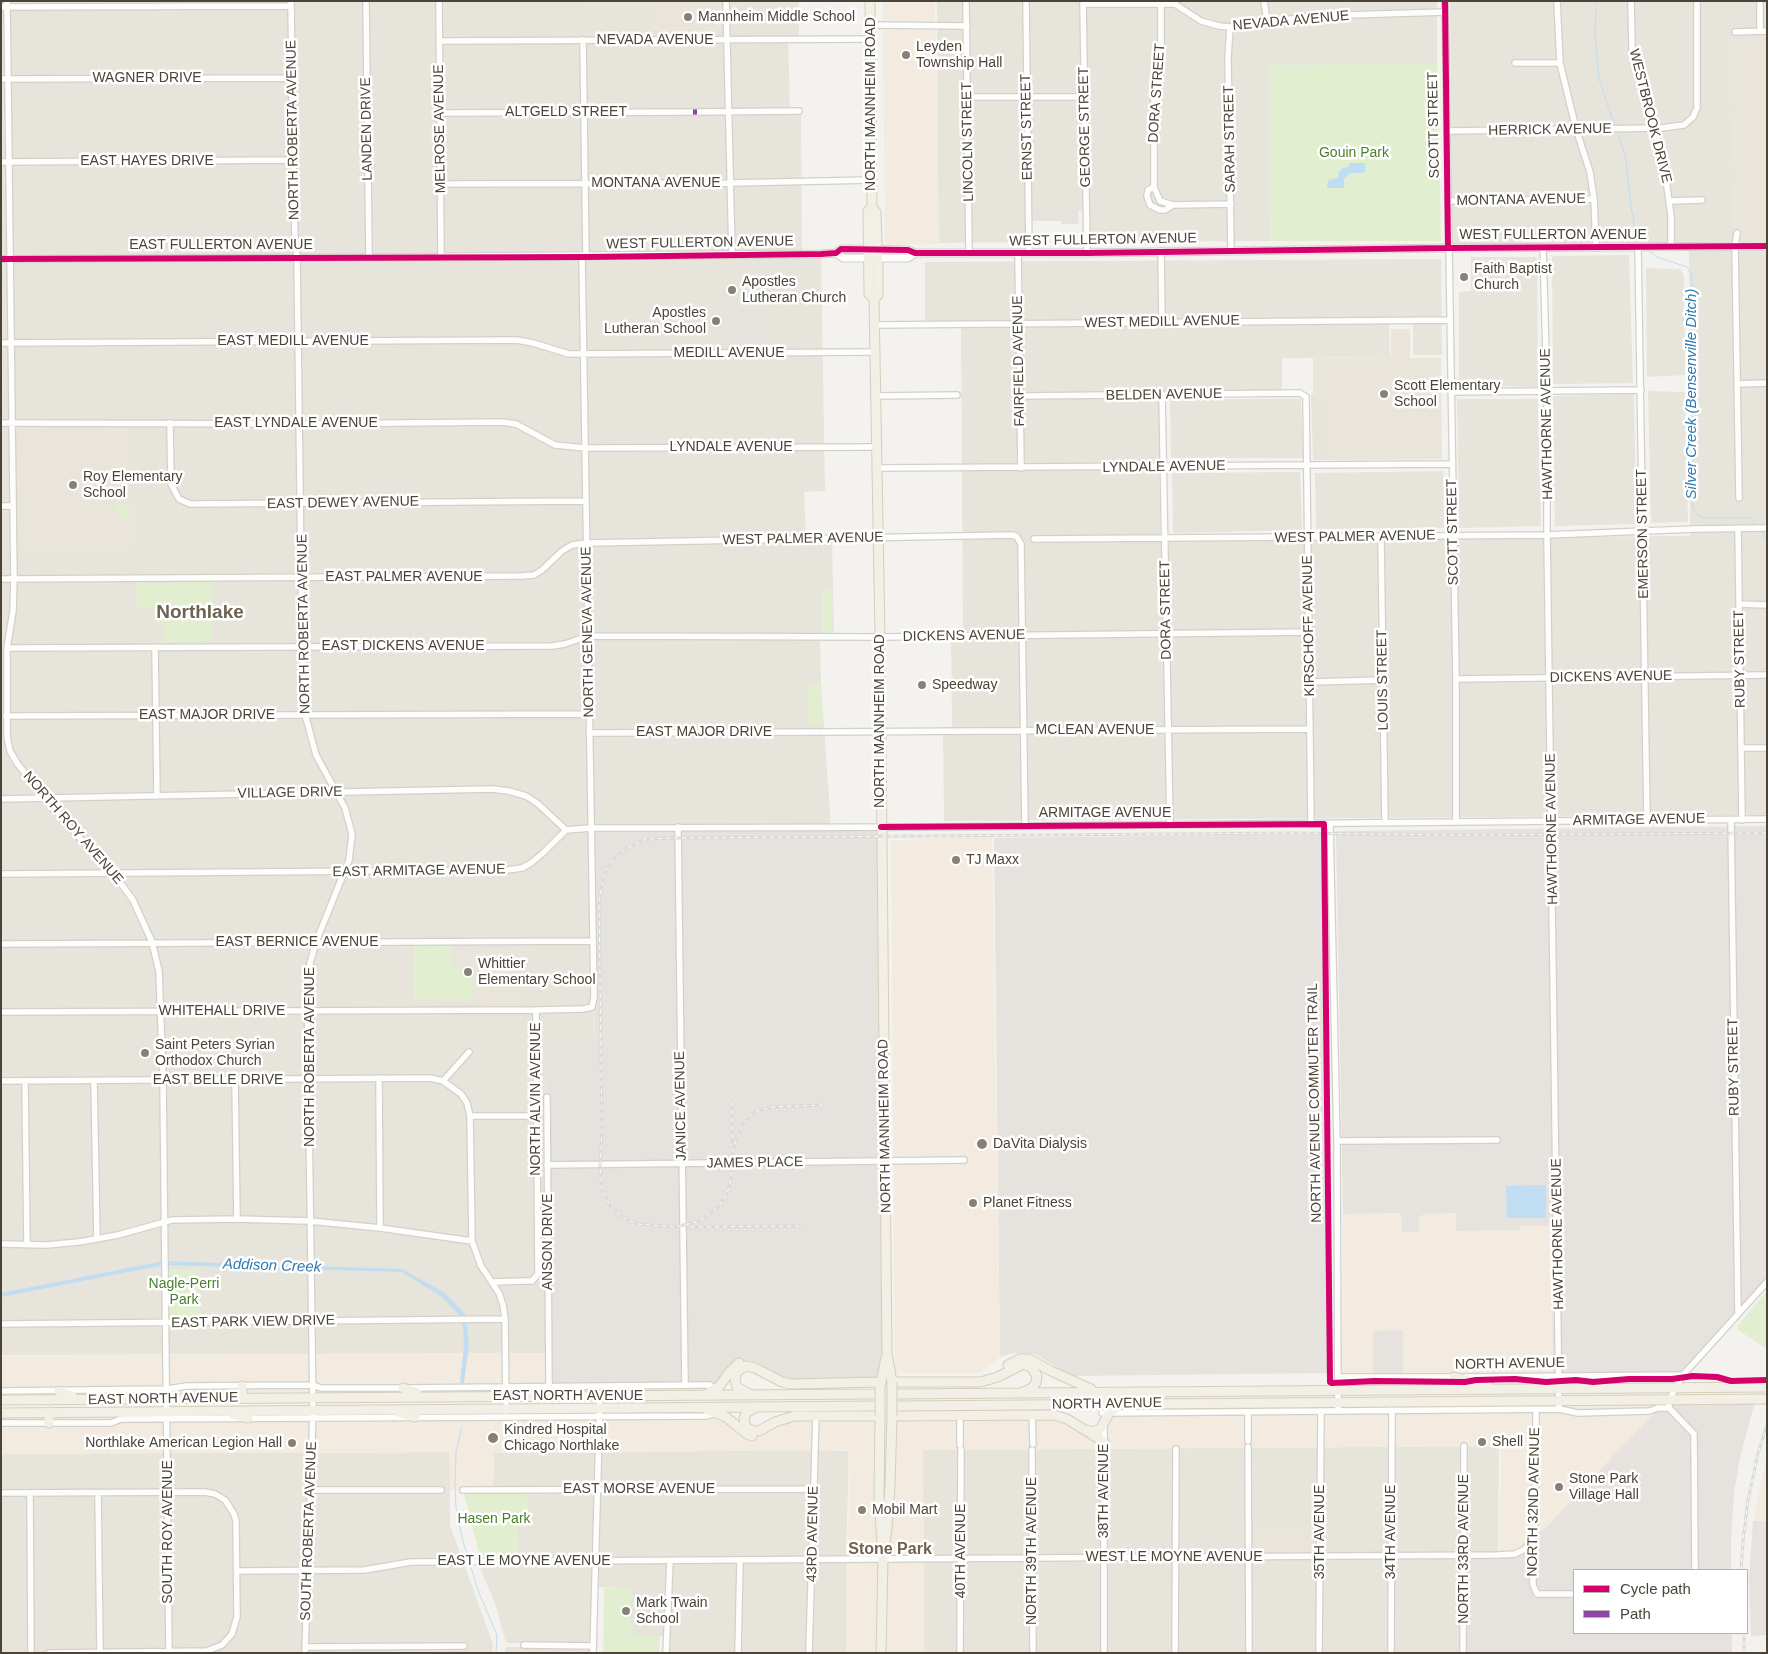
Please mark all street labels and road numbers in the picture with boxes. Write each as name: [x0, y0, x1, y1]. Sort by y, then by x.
street label: NEVADA AVENUE: [1232, 8, 1350, 34]
street label: NORTH MANNHEIM ROAD: [863, 17, 879, 191]
street label: NEVADA AVENUE: [597, 32, 713, 48]
street label: NORTH ROBERTA AVENUE: [283, 40, 303, 220]
street label: DORA STREET: [1145, 43, 1169, 143]
street label: WESTBROOK DRIVE: [1625, 47, 1675, 185]
street label: MELROSE AVENUE: [430, 64, 450, 194]
street label: GEORGE STREET: [1076, 67, 1094, 187]
street label: WAGNER DRIVE: [92, 70, 202, 86]
street label: SCOTT STREET: [1425, 72, 1443, 178]
street label: ERNST STREET: [1018, 74, 1036, 180]
street label: LANDEN DRIVE: [358, 77, 376, 181]
street label: LINCOLN STREET: [959, 82, 977, 202]
street label: SARAH STREET: [1221, 85, 1239, 193]
street label: ALTGELD STREET: [505, 104, 627, 120]
street label: HERRICK AVENUE: [1488, 121, 1612, 139]
street label: EAST HAYES DRIVE: [80, 153, 214, 169]
street label: MONTANA AVENUE: [591, 175, 721, 191]
street label: MONTANA AVENUE: [1456, 190, 1586, 210]
street label: WEST FULLERTON AVENUE: [1459, 227, 1647, 243]
street label: WEST FULLERTON AVENUE: [1009, 230, 1197, 250]
street label: WEST FULLERTON AVENUE: [606, 233, 794, 253]
street label: EAST FULLERTON AVENUE: [129, 237, 313, 253]
street label: FAIRFIELD AVENUE: [1009, 295, 1029, 427]
street label: WEST MEDILL AVENUE: [1084, 312, 1240, 332]
street label: EAST MEDILL AVENUE: [217, 333, 369, 349]
street label: MEDILL AVENUE: [674, 345, 784, 361]
street label: HAWTHORNE AVENUE: [1537, 348, 1557, 500]
street label: BELDEN AVENUE: [1106, 386, 1222, 404]
street label: EAST LYNDALE AVENUE: [214, 415, 378, 431]
street label: LYNDALE AVENUE: [669, 439, 793, 455]
street label: LYNDALE AVENUE: [1102, 458, 1226, 476]
street label: EMERSON STREET: [1633, 469, 1653, 599]
street label: SCOTT STREET: [1444, 479, 1462, 585]
street label: EAST DEWEY AVENUE: [267, 493, 419, 513]
street label: WEST PALMER AVENUE: [1274, 527, 1436, 547]
street label: WEST PALMER AVENUE: [722, 529, 884, 549]
street label: NORTH ROBERTA AVENUE: [294, 534, 314, 714]
street label: NORTH GENEVA AVENUE: [578, 546, 598, 718]
street label: KIRSCHOFF AVENUE: [1299, 555, 1319, 697]
street label: DORA STREET: [1157, 560, 1175, 660]
street label: EAST PALMER AVENUE: [325, 569, 483, 585]
street label: RUBY STREET: [1731, 610, 1749, 708]
street label: DICKENS AVENUE: [903, 627, 1025, 645]
street label: LOUIS STREET: [1374, 629, 1392, 731]
street label: NORTH MANNHEIM ROAD: [872, 634, 888, 808]
street label: EAST DICKENS AVENUE: [321, 638, 485, 654]
street label: DICKENS AVENUE: [1550, 668, 1672, 686]
street label: EAST MAJOR DRIVE: [139, 707, 275, 723]
street label: MCLEAN AVENUE: [1036, 722, 1154, 738]
street label: EAST MAJOR DRIVE: [636, 724, 772, 740]
street label: HAWTHORNE AVENUE: [1542, 753, 1562, 905]
street label: NORTH ROY AVENUE: [19, 768, 127, 888]
street label: VILLAGE DRIVE: [237, 784, 343, 802]
street label: ARMITAGE AVENUE: [1039, 805, 1171, 821]
street label: ARMITAGE AVENUE: [1573, 810, 1705, 830]
street label: EAST ARMITAGE AVENUE: [332, 861, 506, 881]
street label: EAST BERNICE AVENUE: [215, 934, 379, 950]
street label: NORTH ROBERTA AVENUE: [302, 967, 318, 1147]
street label: NORTH AVENUE COMMUTER TRAIL: [1305, 983, 1325, 1223]
street label: WHITEHALL DRIVE: [159, 1003, 285, 1019]
street label: RUBY STREET: [1725, 1018, 1743, 1116]
street label: NORTH ALVIN AVENUE: [528, 1022, 544, 1176]
street label: NORTH MANNHEIM ROAD: [875, 1039, 895, 1213]
street label: JANICE AVENUE: [672, 1051, 690, 1161]
street label: EAST BELLE DRIVE: [153, 1072, 283, 1088]
street label: JAMES PLACE: [707, 1154, 803, 1172]
street label: HAWTHORNE AVENUE: [1548, 1158, 1568, 1310]
street label: ANSON DRIVE: [540, 1194, 556, 1290]
street label: EAST PARK VIEW DRIVE: [171, 1312, 335, 1332]
street label: NORTH AVENUE: [1455, 1355, 1565, 1373]
street label: EAST NORTH AVENUE: [493, 1388, 643, 1404]
street label: EAST NORTH AVENUE: [88, 1389, 238, 1409]
street label: NORTH AVENUE: [1052, 1395, 1162, 1413]
street label: NORTH 32ND AVENUE: [1524, 1427, 1544, 1577]
street label: SOUTH ROBERTA AVENUE: [297, 1441, 321, 1621]
street label: 38TH AVENUE: [1096, 1444, 1112, 1538]
street label: SOUTH ROY AVENUE: [160, 1460, 176, 1604]
street label: NORTH 33RD AVENUE: [1456, 1474, 1472, 1624]
street label: NORTH 39TH AVENUE: [1024, 1477, 1040, 1625]
street label: EAST MORSE AVENUE: [563, 1481, 715, 1497]
street label: 35TH AVENUE: [1312, 1485, 1328, 1579]
street label: 34TH AVENUE: [1383, 1485, 1399, 1579]
street label: 43RD AVENUE: [804, 1486, 822, 1582]
street label: 40TH AVENUE: [953, 1504, 969, 1598]
street label: WEST LE MOYNE AVENUE: [1085, 1549, 1263, 1565]
street label: EAST LE MOYNE AVENUE: [437, 1553, 611, 1569]

